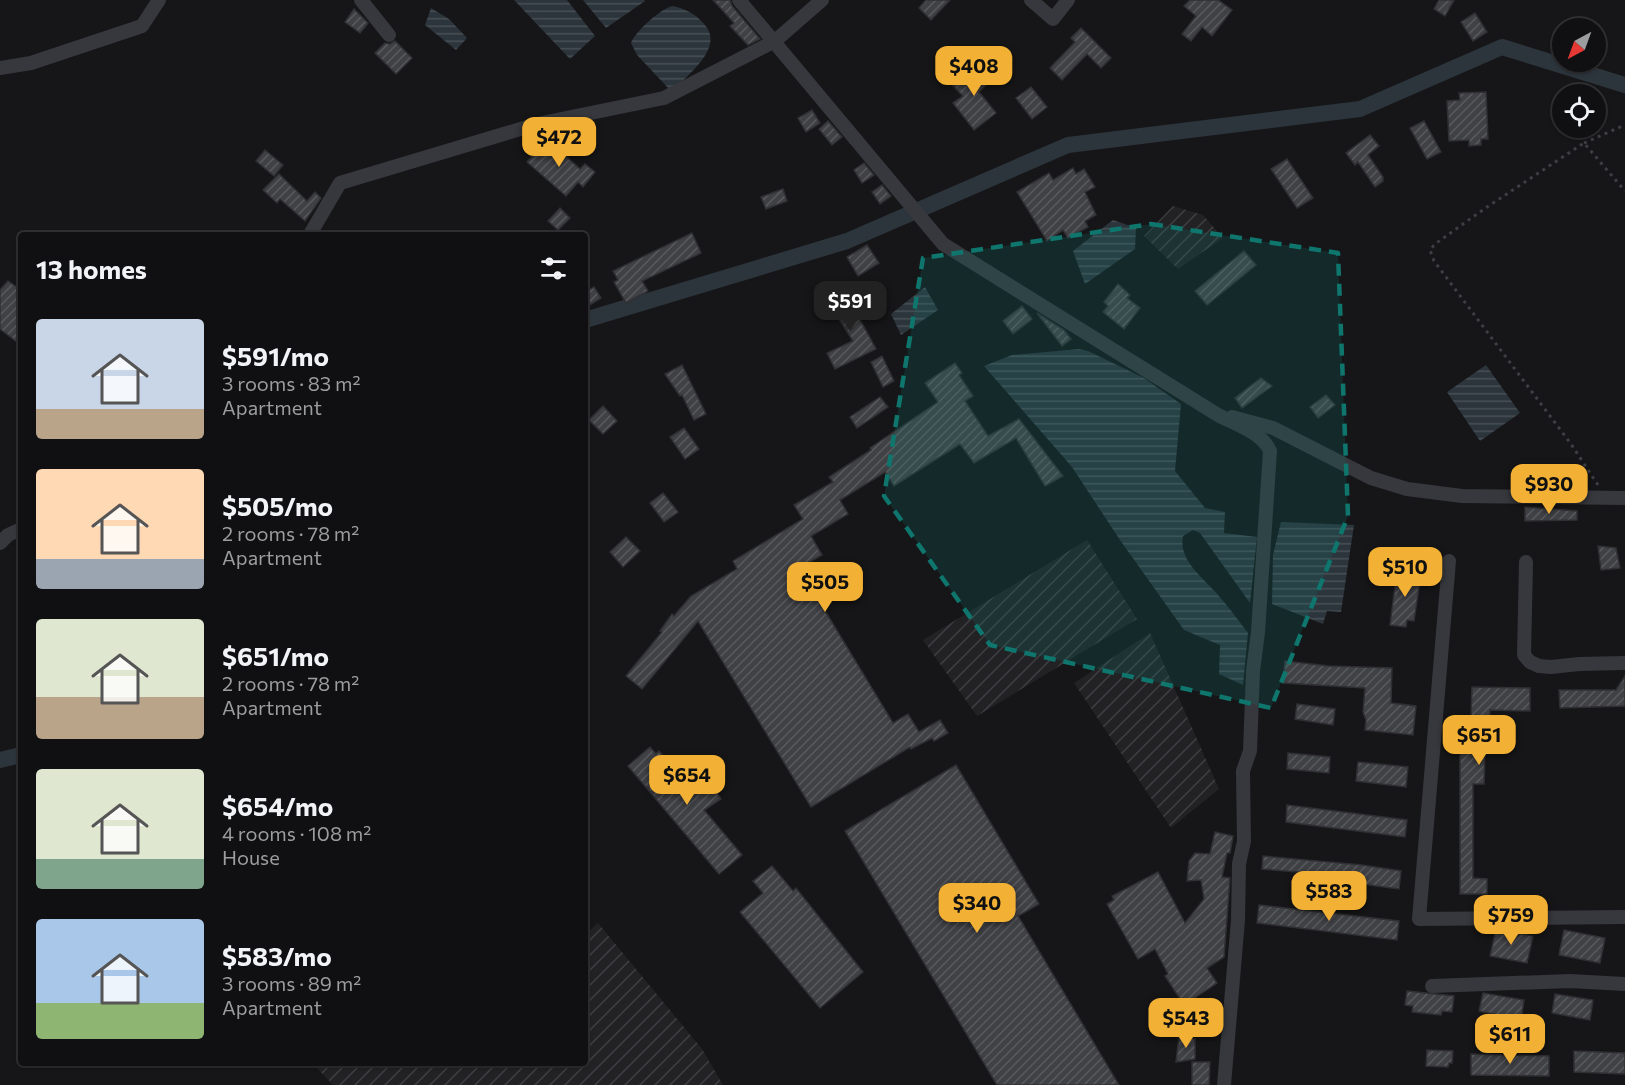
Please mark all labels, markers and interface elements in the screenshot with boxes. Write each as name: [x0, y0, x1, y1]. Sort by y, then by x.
north arrow: [1552, 18, 1606, 72]
map controls: [1552, 18, 1606, 138]
pin: $408: [938, 46, 1010, 97]
text: $408: [949, 53, 999, 77]
button: locate: [1552, 84, 1606, 138]
pin: $472: [523, 117, 595, 168]
text: $472: [536, 124, 582, 148]
icon: filters: [537, 252, 570, 285]
text: 13 homes: [36, 253, 147, 284]
pin: $591: [814, 281, 886, 332]
text: $591: [828, 288, 872, 312]
text: $591/mo: [222, 340, 329, 371]
icon: home: [84, 343, 156, 415]
text: 3 rooms · 83 m²: [222, 371, 361, 395]
text: Apartment: [222, 395, 322, 419]
pin: $930: [1513, 464, 1585, 515]
text: $930: [1525, 471, 1573, 495]
text: $505/mo: [222, 490, 333, 521]
icon: home: [84, 493, 156, 565]
text: 2 rooms · 78 m²: [222, 521, 359, 545]
text: Apartment: [222, 545, 322, 569]
pin: $510: [1369, 547, 1441, 598]
text: $510: [1382, 554, 1428, 578]
pin: $505: [789, 562, 861, 613]
text: $505: [801, 569, 849, 593]
text: $651/mo: [222, 640, 329, 671]
icon: home: [84, 643, 156, 715]
text: 2 rooms · 78 m²: [222, 671, 359, 695]
text: Apartment: [222, 695, 322, 719]
pin: $651: [1443, 715, 1515, 766]
text: $651: [1457, 722, 1501, 746]
pin: $654: [651, 755, 723, 806]
text: $654: [663, 762, 711, 786]
text: $654/mo: [222, 790, 333, 821]
icon: home: [84, 793, 156, 865]
text: 4 rooms · 108 m²: [222, 821, 371, 845]
text: House: [222, 845, 280, 869]
pin: $583: [1293, 871, 1365, 922]
text: $583: [1305, 878, 1353, 902]
pin: $340: [941, 883, 1013, 934]
text: $340: [953, 890, 1001, 914]
pin: $759: [1475, 895, 1547, 946]
text: $759: [1488, 902, 1534, 926]
text: $583/mo: [222, 940, 332, 971]
icon: home: [84, 943, 156, 1015]
text: 3 rooms · 89 m²: [222, 971, 361, 995]
text: Apartment: [222, 995, 322, 1019]
pin: $543: [1150, 998, 1222, 1049]
text: $543: [1162, 1005, 1210, 1029]
pin: $611: [1474, 1014, 1546, 1065]
text: $611: [1489, 1021, 1531, 1045]

